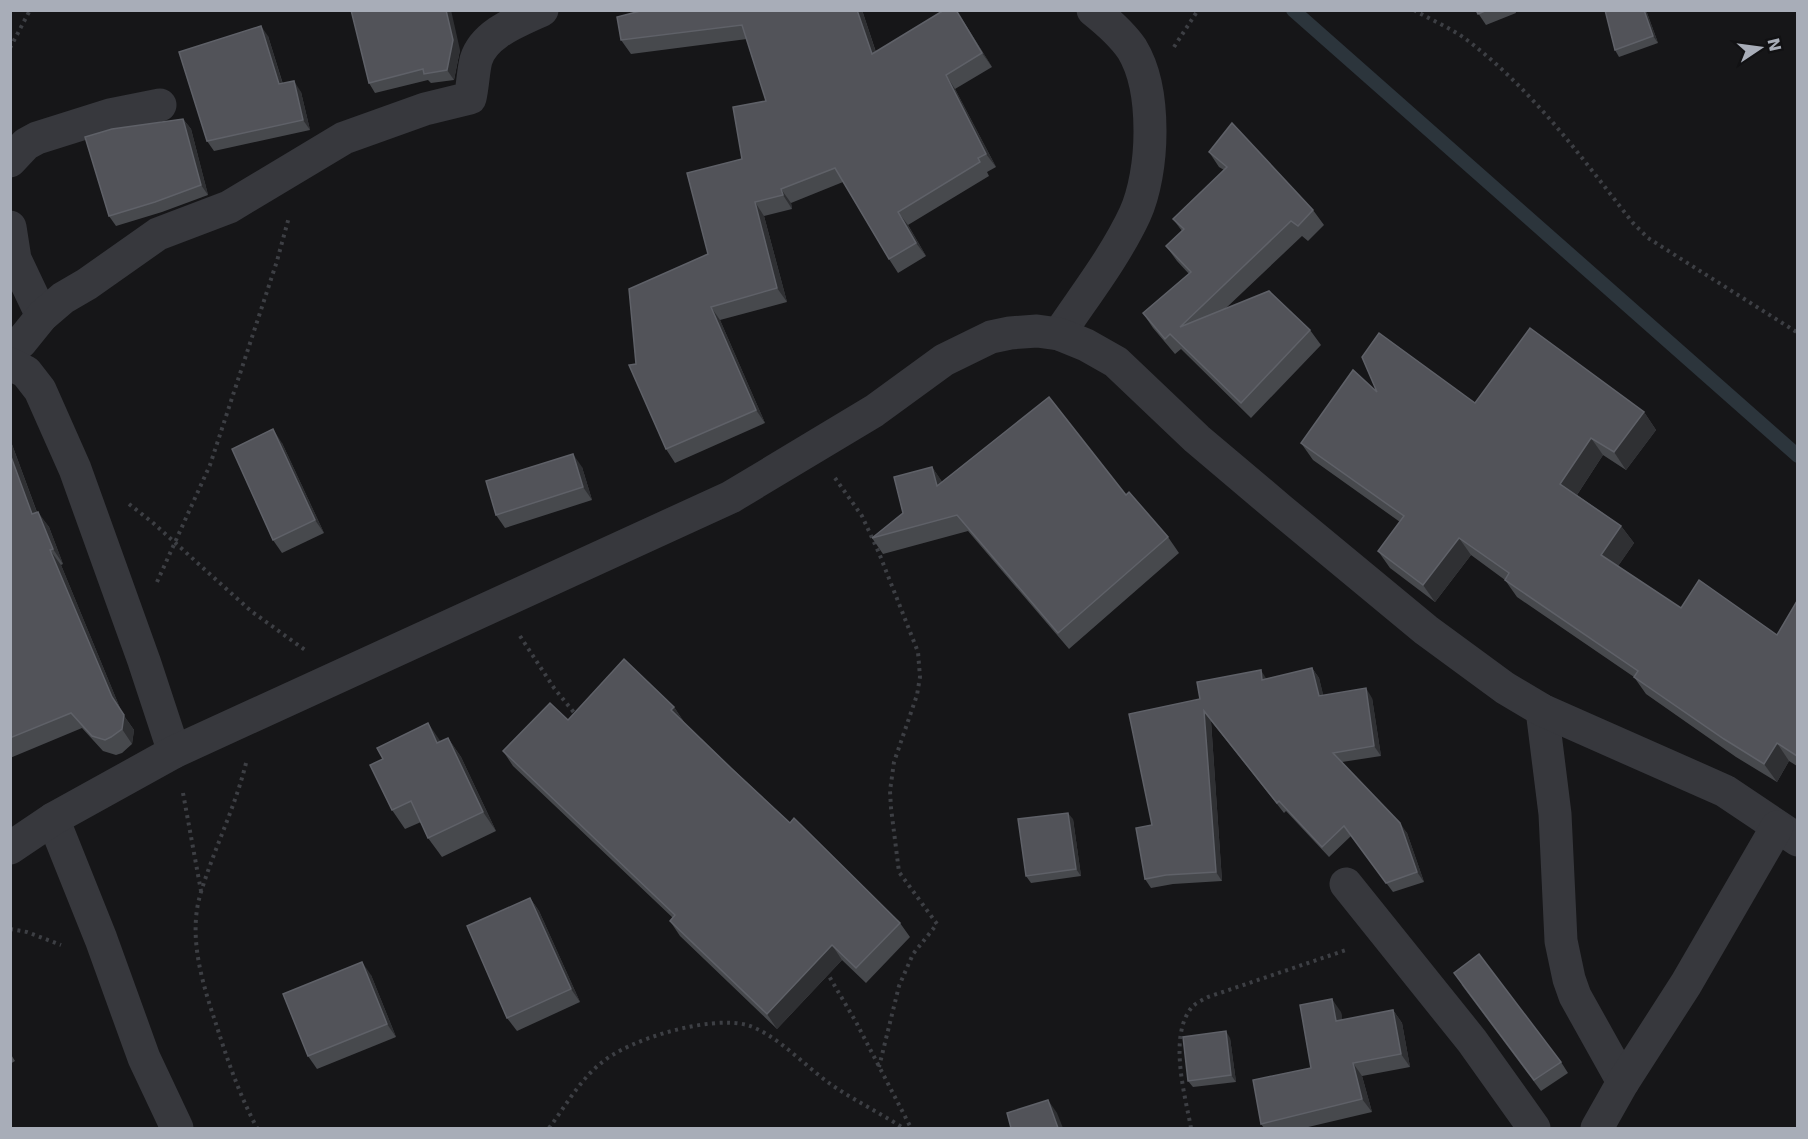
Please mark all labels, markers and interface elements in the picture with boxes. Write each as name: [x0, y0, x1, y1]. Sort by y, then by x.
north arrow: [1730, 18, 1790, 78]
text: N: [1763, 36, 1785, 53]

